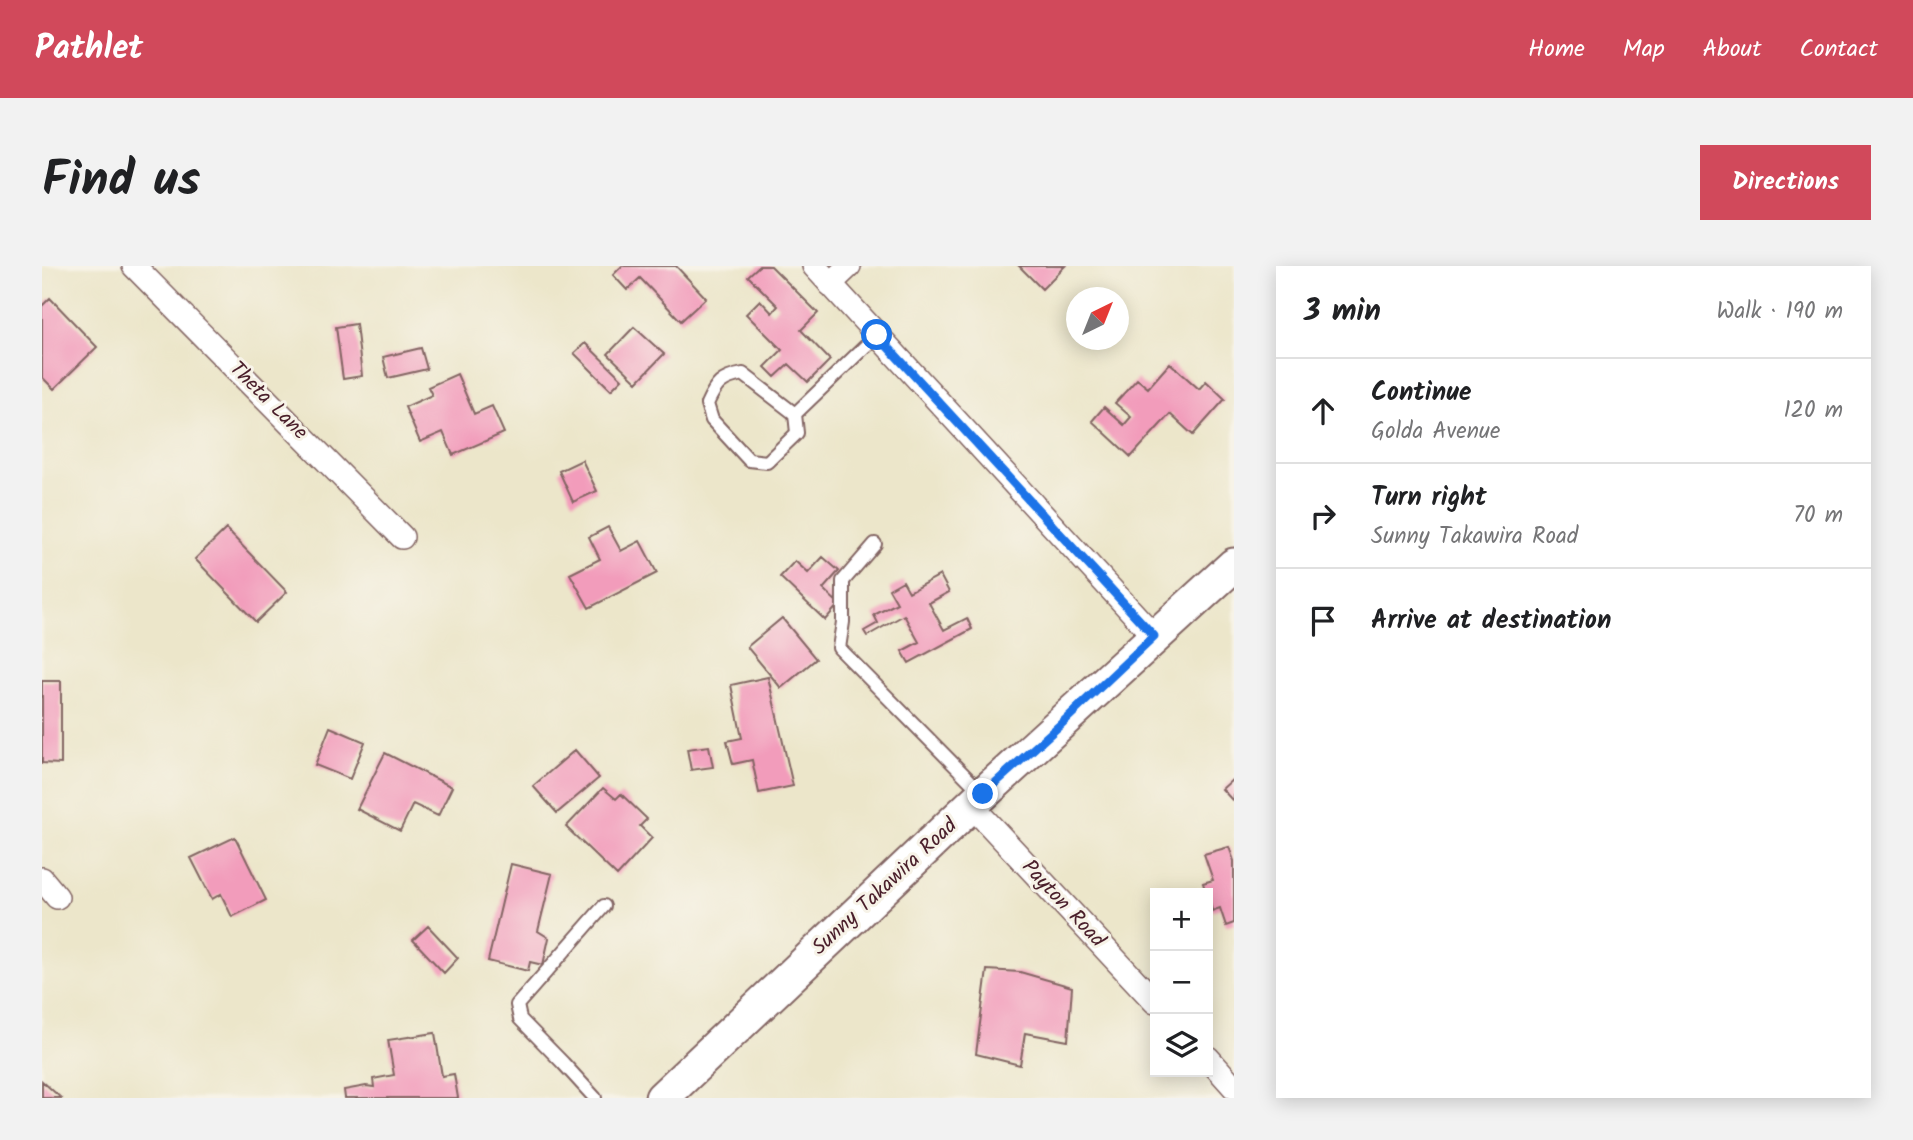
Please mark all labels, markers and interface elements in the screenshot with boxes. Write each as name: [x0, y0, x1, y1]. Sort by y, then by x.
text: Pathlet: [35, 23, 143, 76]
text: Home: [1528, 30, 1585, 69]
text: Map: [1623, 30, 1665, 69]
text: About: [1703, 30, 1761, 69]
text: Contact: [1799, 30, 1878, 69]
text: Find us: [42, 143, 200, 221]
button: Directions: [1700, 145, 1871, 220]
north arrow: [1066, 287, 1129, 350]
text: 3 min: [1304, 288, 1381, 336]
text: Walk · 190 m: [1716, 294, 1843, 330]
route start: [861, 319, 892, 350]
street label: Theta Lane: [221, 354, 316, 449]
text: Continue: [1371, 372, 1472, 414]
icon: ahead: [1304, 392, 1342, 430]
text: 120 m: [1783, 393, 1843, 429]
text: Golda Avenue: [1371, 414, 1500, 450]
text: Turn right: [1371, 477, 1487, 519]
icon: right: [1304, 497, 1342, 535]
text: 70 m: [1793, 498, 1843, 534]
text: Sunny Takawira Road: [1371, 519, 1578, 555]
text: Arrive at destination: [1371, 600, 1611, 642]
icon: arrive: [1304, 602, 1342, 640]
route end: [967, 778, 998, 809]
street label: Sunny Takawira Road: [805, 810, 966, 964]
street label: Payton Road: [1013, 852, 1113, 956]
map controls: [1150, 888, 1213, 1077]
button: +: [1150, 888, 1213, 951]
button: −: [1150, 951, 1213, 1014]
button: layers: [1150, 1014, 1213, 1077]

